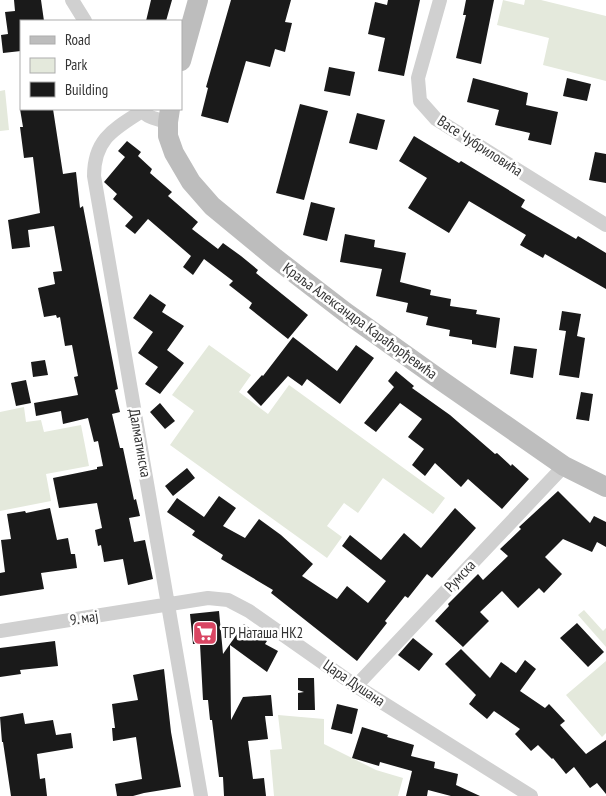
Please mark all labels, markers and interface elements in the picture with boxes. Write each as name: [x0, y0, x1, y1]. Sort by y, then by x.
legend: [20, 20, 182, 110]
text: Road: [65, 30, 91, 49]
text: Park: [65, 55, 87, 74]
text: Building: [65, 80, 108, 99]
street label: Васе Чубриловића: [434, 111, 527, 180]
street label: Краља Александра Карађорђевића: [279, 258, 441, 383]
street label: Далматинска: [125, 407, 156, 479]
street label: Румска: [440, 556, 479, 596]
street label: 9. мај: [68, 606, 100, 629]
supermarket icon: ТР Наташа НК2: [192, 620, 218, 646]
place label: ТР Наташа НК2: [222, 623, 303, 642]
street label: Цара Душана: [320, 655, 389, 710]

